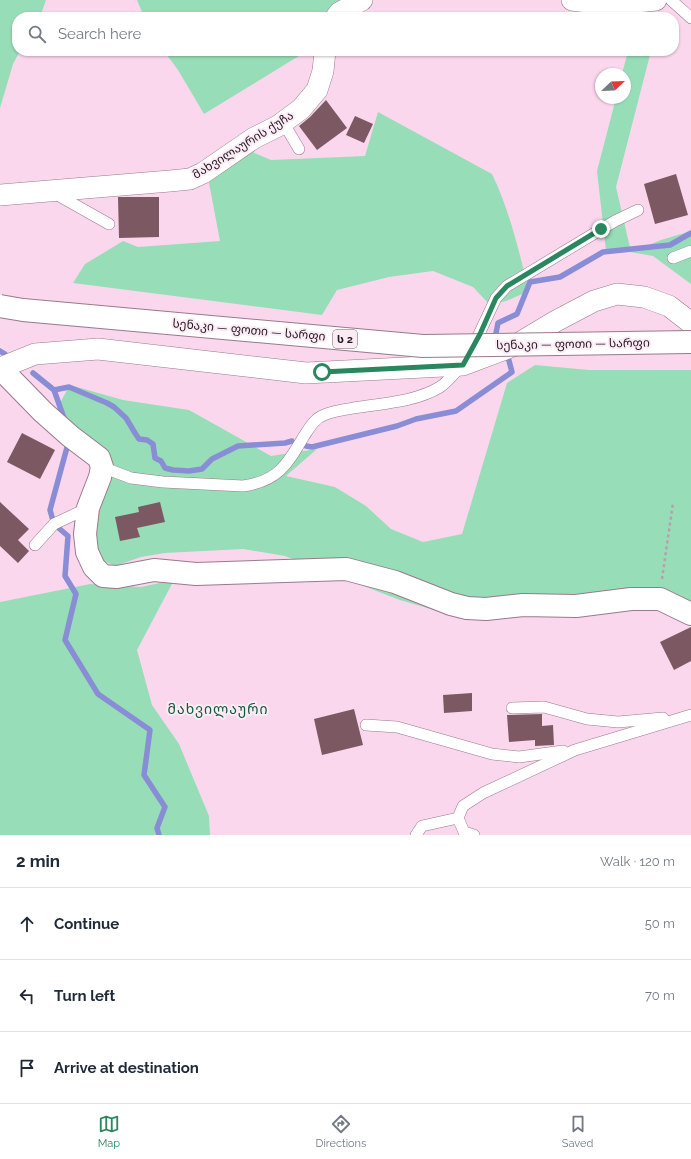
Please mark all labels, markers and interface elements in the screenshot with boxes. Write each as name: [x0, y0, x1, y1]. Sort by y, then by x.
search box: [12, 12, 679, 56]
icon: search: [26, 23, 48, 45]
text: Search here: [58, 25, 141, 43]
north arrow: [595, 68, 631, 104]
street label: მახვილაურის ქუჩა: [190, 108, 297, 183]
route end: [592, 220, 610, 238]
street label: სენაკი — ფოთი — სარფი: [172, 316, 326, 344]
road number: ს 2: [333, 330, 357, 348]
street label: სენაკი — ფოთი — სარფი: [496, 336, 650, 352]
route start: [313, 363, 331, 381]
district label: მახვილაური: [168, 701, 268, 718]
text: 2 min: [16, 851, 60, 871]
text: Walk · 120 m: [600, 854, 675, 869]
icon: ahead: [16, 913, 38, 935]
text: Continue: [54, 915, 119, 933]
text: 50 m: [645, 916, 675, 931]
icon: left: [16, 985, 38, 1007]
text: Turn left: [54, 987, 115, 1005]
text: 70 m: [645, 988, 675, 1003]
icon: arrive: [16, 1057, 38, 1079]
text: Arrive at destination: [54, 1059, 199, 1077]
tab: Map: [98, 1113, 120, 1150]
tab: Directions: [316, 1113, 366, 1150]
tab: Saved: [562, 1113, 593, 1150]

